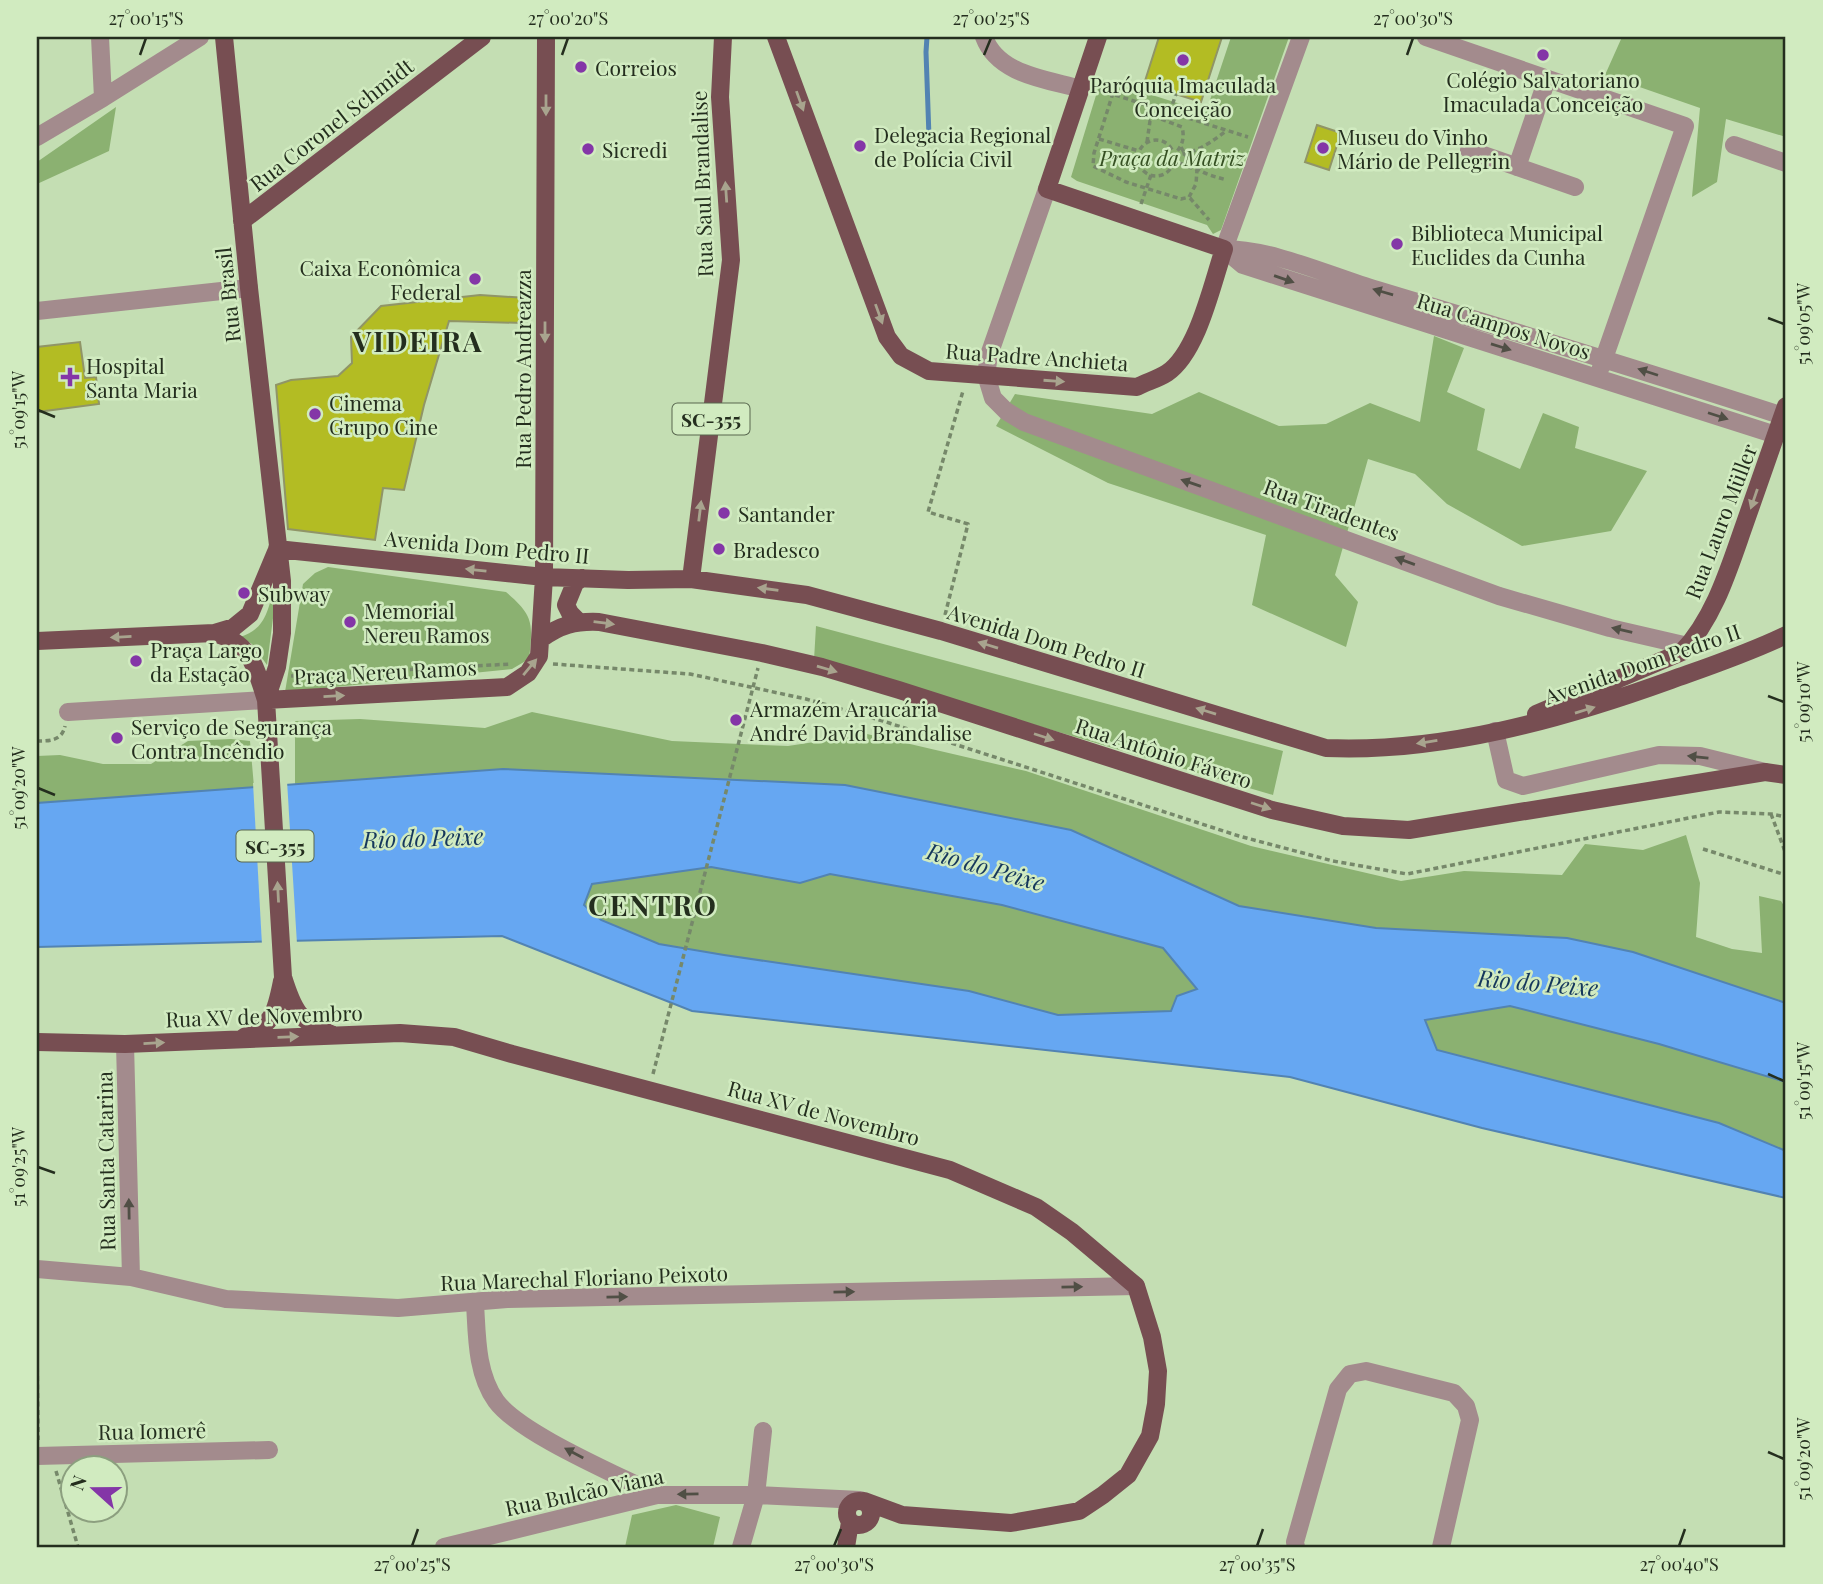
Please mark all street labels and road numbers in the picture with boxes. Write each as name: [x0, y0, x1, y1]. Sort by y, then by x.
street label: Rua Coronel Schmidt: [243, 51, 419, 197]
street label: Rua Saul Brandalise: [684, 90, 718, 278]
street label: Rua Brasil: [208, 246, 246, 344]
street label: Rua Pedro Andreazza: [508, 269, 536, 469]
street label: Rua Campos Novos: [1414, 285, 1594, 365]
street label: Rua Padre Anchieta: [945, 336, 1130, 376]
road number: SC-355: [672, 404, 750, 434]
street label: Rua Lauro Müller: [1678, 439, 1763, 603]
street label: Rua Tiradentes: [1260, 471, 1404, 547]
street label: Avenida Dom Pedro II: [382, 523, 591, 569]
street label: Avenida Dom Pedro II: [944, 596, 1149, 683]
street label: Avenida Dom Pedro II: [1539, 616, 1744, 710]
street label: Praça Nereu Ramos: [293, 652, 477, 690]
street label: Rua Antônio Fávero: [1072, 710, 1256, 794]
road number: SC-355: [236, 831, 314, 862]
street label: Rua XV de Novembro: [165, 998, 363, 1032]
street label: Rua Santa Catarina: [89, 1070, 121, 1251]
street label: Rua XV de Novembro: [725, 1073, 923, 1151]
street label: Rua Marechal Floriano Peixoto: [440, 1258, 728, 1296]
street label: Rua Iomerê: [98, 1415, 206, 1445]
street label: Rua Bulcão Viana: [502, 1460, 666, 1521]

